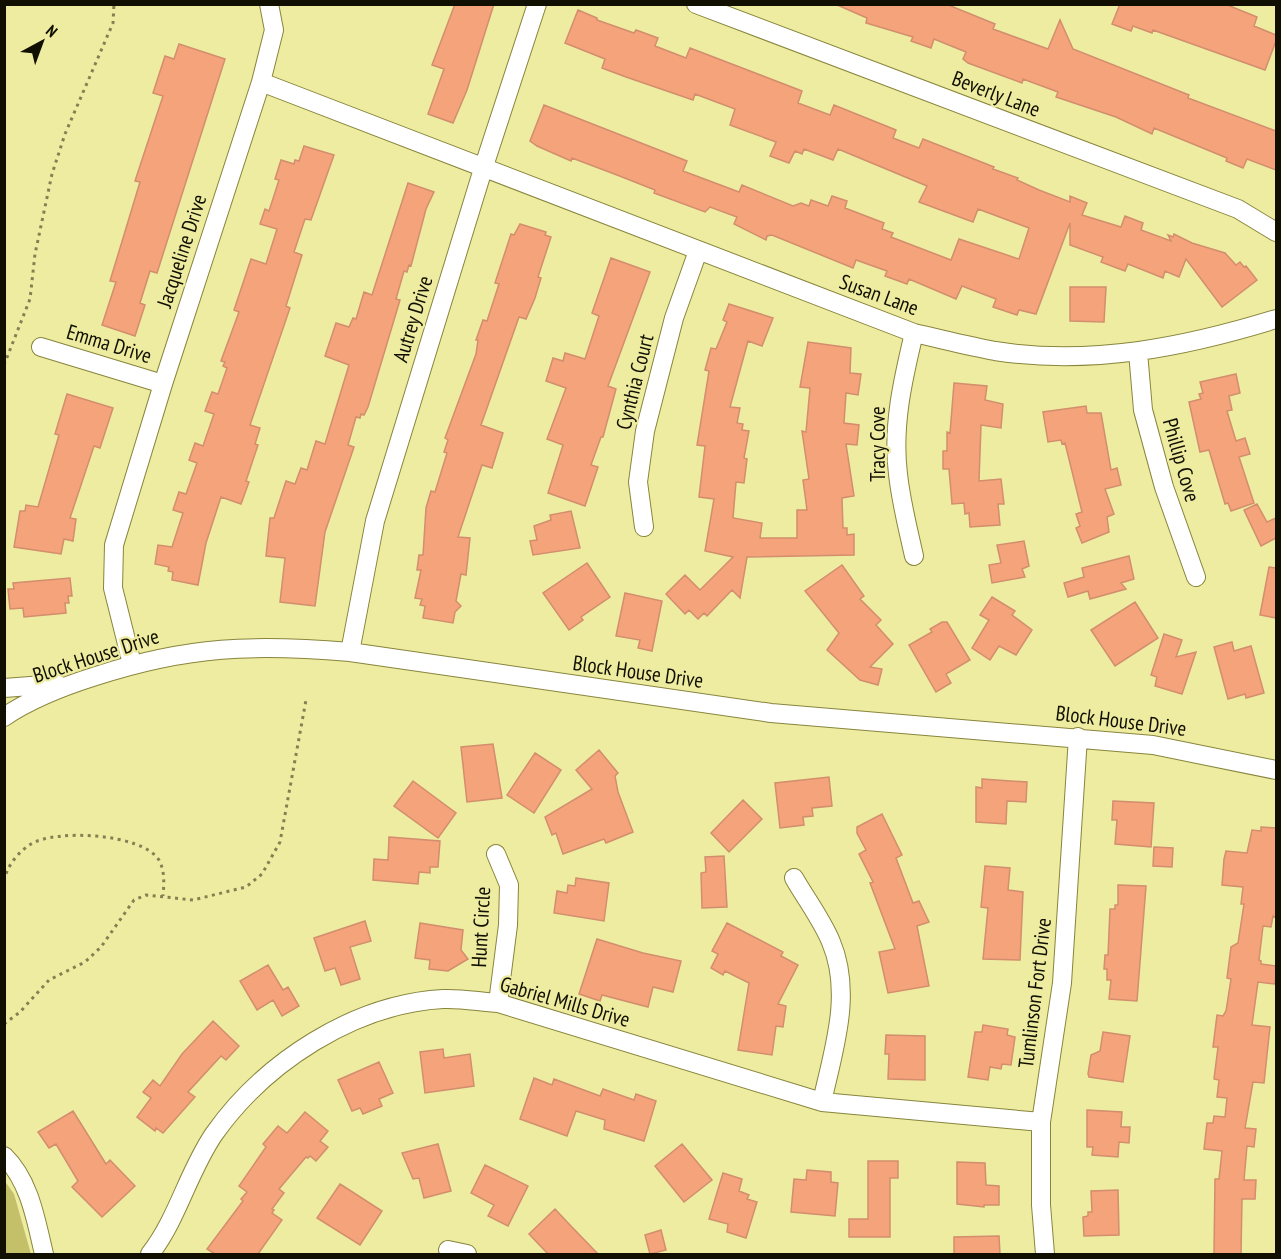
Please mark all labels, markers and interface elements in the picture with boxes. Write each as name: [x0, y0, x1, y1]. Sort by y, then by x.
north arrow: [12, 12, 72, 72]
text: N: [42, 20, 62, 41]
street label: Beverly Lane: [948, 64, 1044, 123]
street label: Jacqueline Drive: [150, 191, 213, 312]
street label: Susan Lane: [836, 268, 922, 321]
street label: Autrey Drive: [387, 272, 438, 365]
street label: Emma Drive: [63, 318, 155, 369]
street label: Cynthia Court: [610, 331, 659, 433]
street label: Tracy Cove: [864, 406, 891, 482]
street label: Phillip Cove: [1157, 415, 1206, 505]
street label: Block House Drive: [29, 622, 162, 689]
street label: Block House Drive: [571, 649, 705, 694]
street label: Block House Drive: [1054, 699, 1188, 742]
street label: Hunt Circle: [465, 886, 496, 968]
street label: Tumlinson Fort Drive: [1012, 916, 1057, 1070]
street label: Gabriel Mills Drive: [497, 970, 633, 1033]

